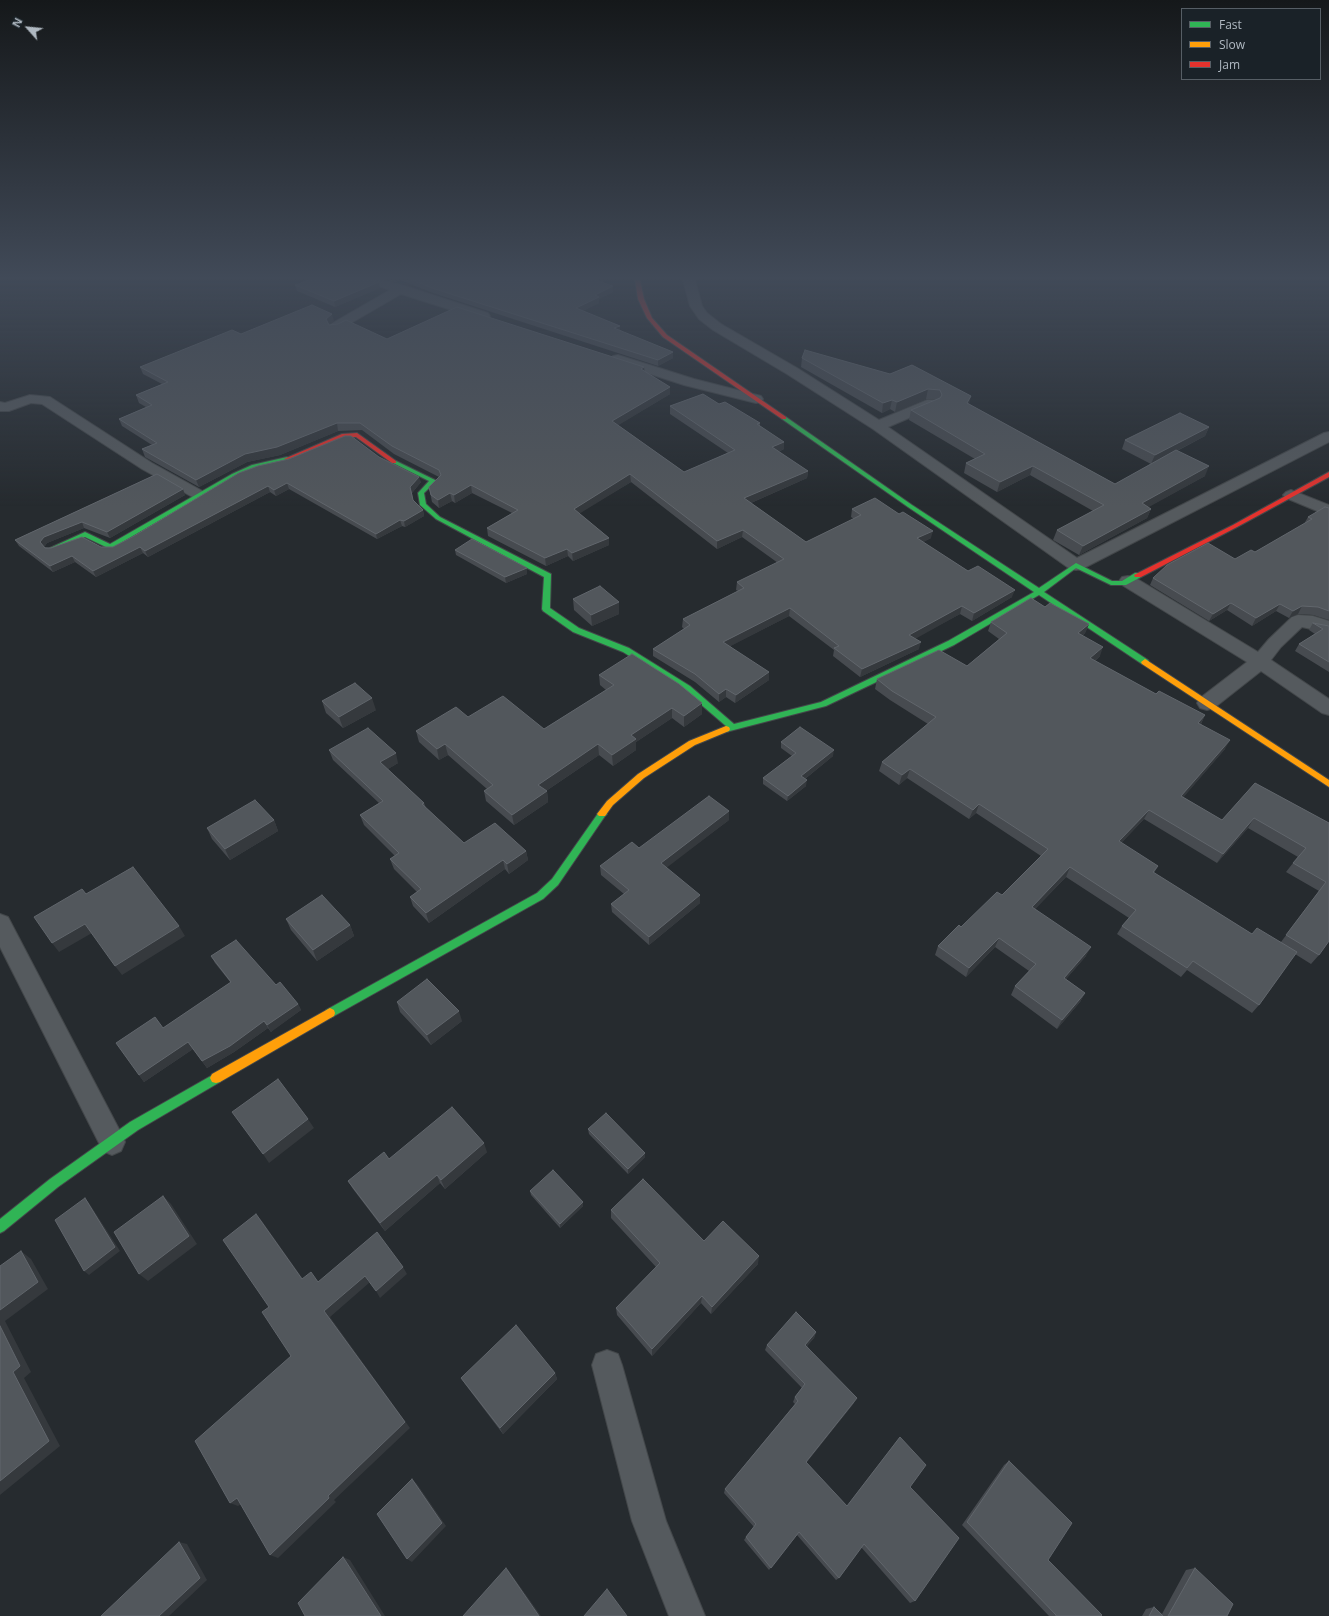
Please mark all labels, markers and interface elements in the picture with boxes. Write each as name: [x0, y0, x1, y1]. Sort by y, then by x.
north arrow: [8, 8, 48, 48]
legend: [1181, 8, 1321, 80]
text: N: [8, 15, 26, 30]
text: Fast: [1219, 16, 1242, 33]
text: Slow: [1219, 36, 1245, 53]
text: Jam: [1219, 56, 1240, 73]

